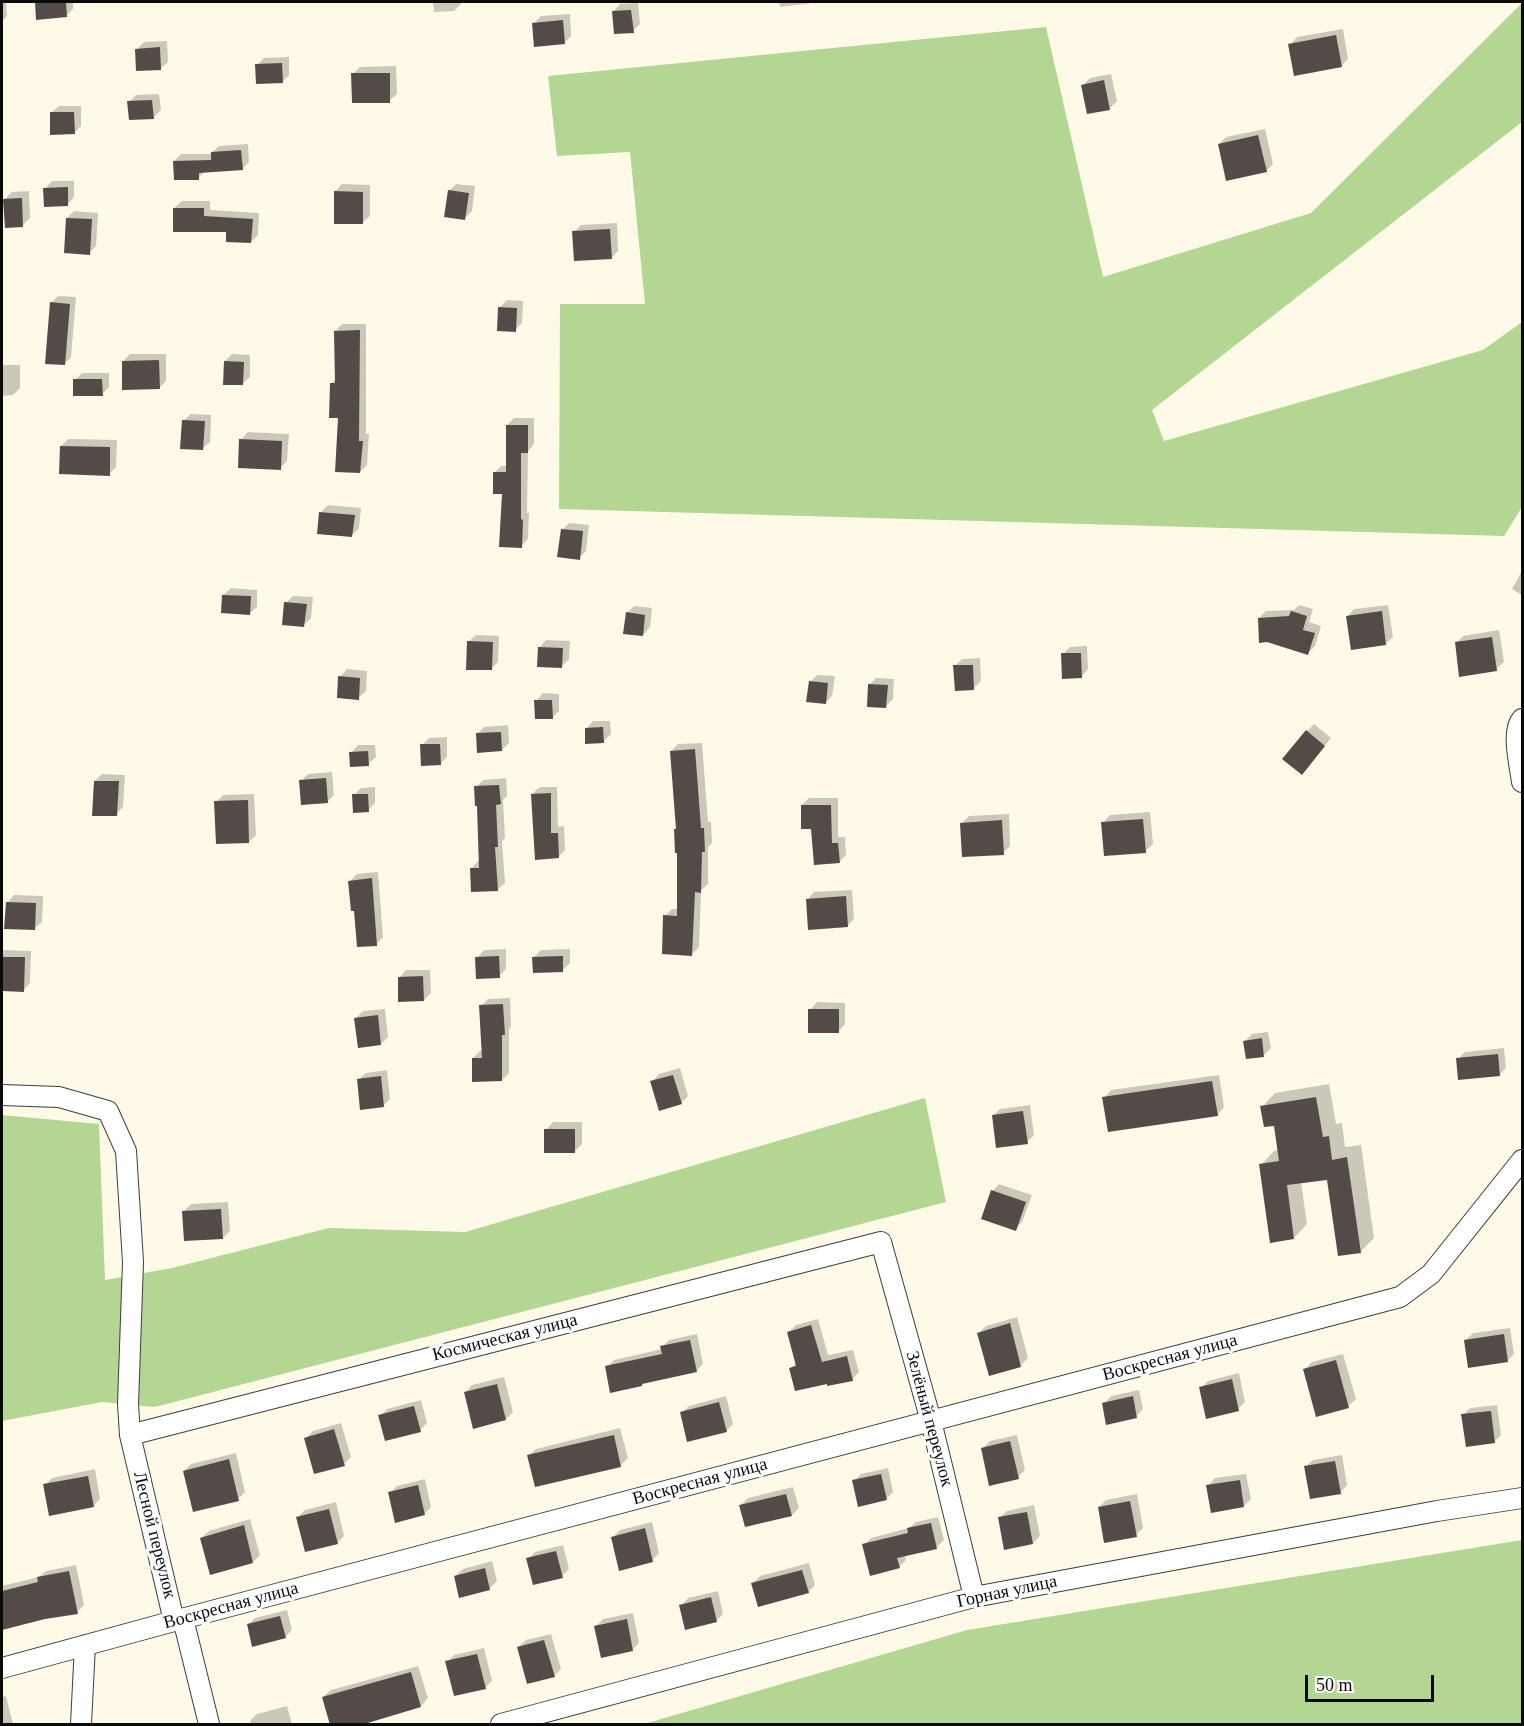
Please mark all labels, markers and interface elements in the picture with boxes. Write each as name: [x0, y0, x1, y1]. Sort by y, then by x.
street label: Космическая улица: [430, 1310, 580, 1366]
street label: Воскресная улица: [1100, 1330, 1240, 1386]
street label: Зелёный переулок: [901, 1349, 957, 1489]
street label: Воскресная улица: [630, 1454, 770, 1510]
street label: Лесной переулок: [128, 1469, 180, 1601]
street label: Горная улица: [955, 1571, 1059, 1613]
street label: Воскресная улица: [161, 1578, 301, 1634]
scale bar: [1308, 1663, 1437, 1701]
text: 50 m: [1316, 1675, 1353, 1695]

